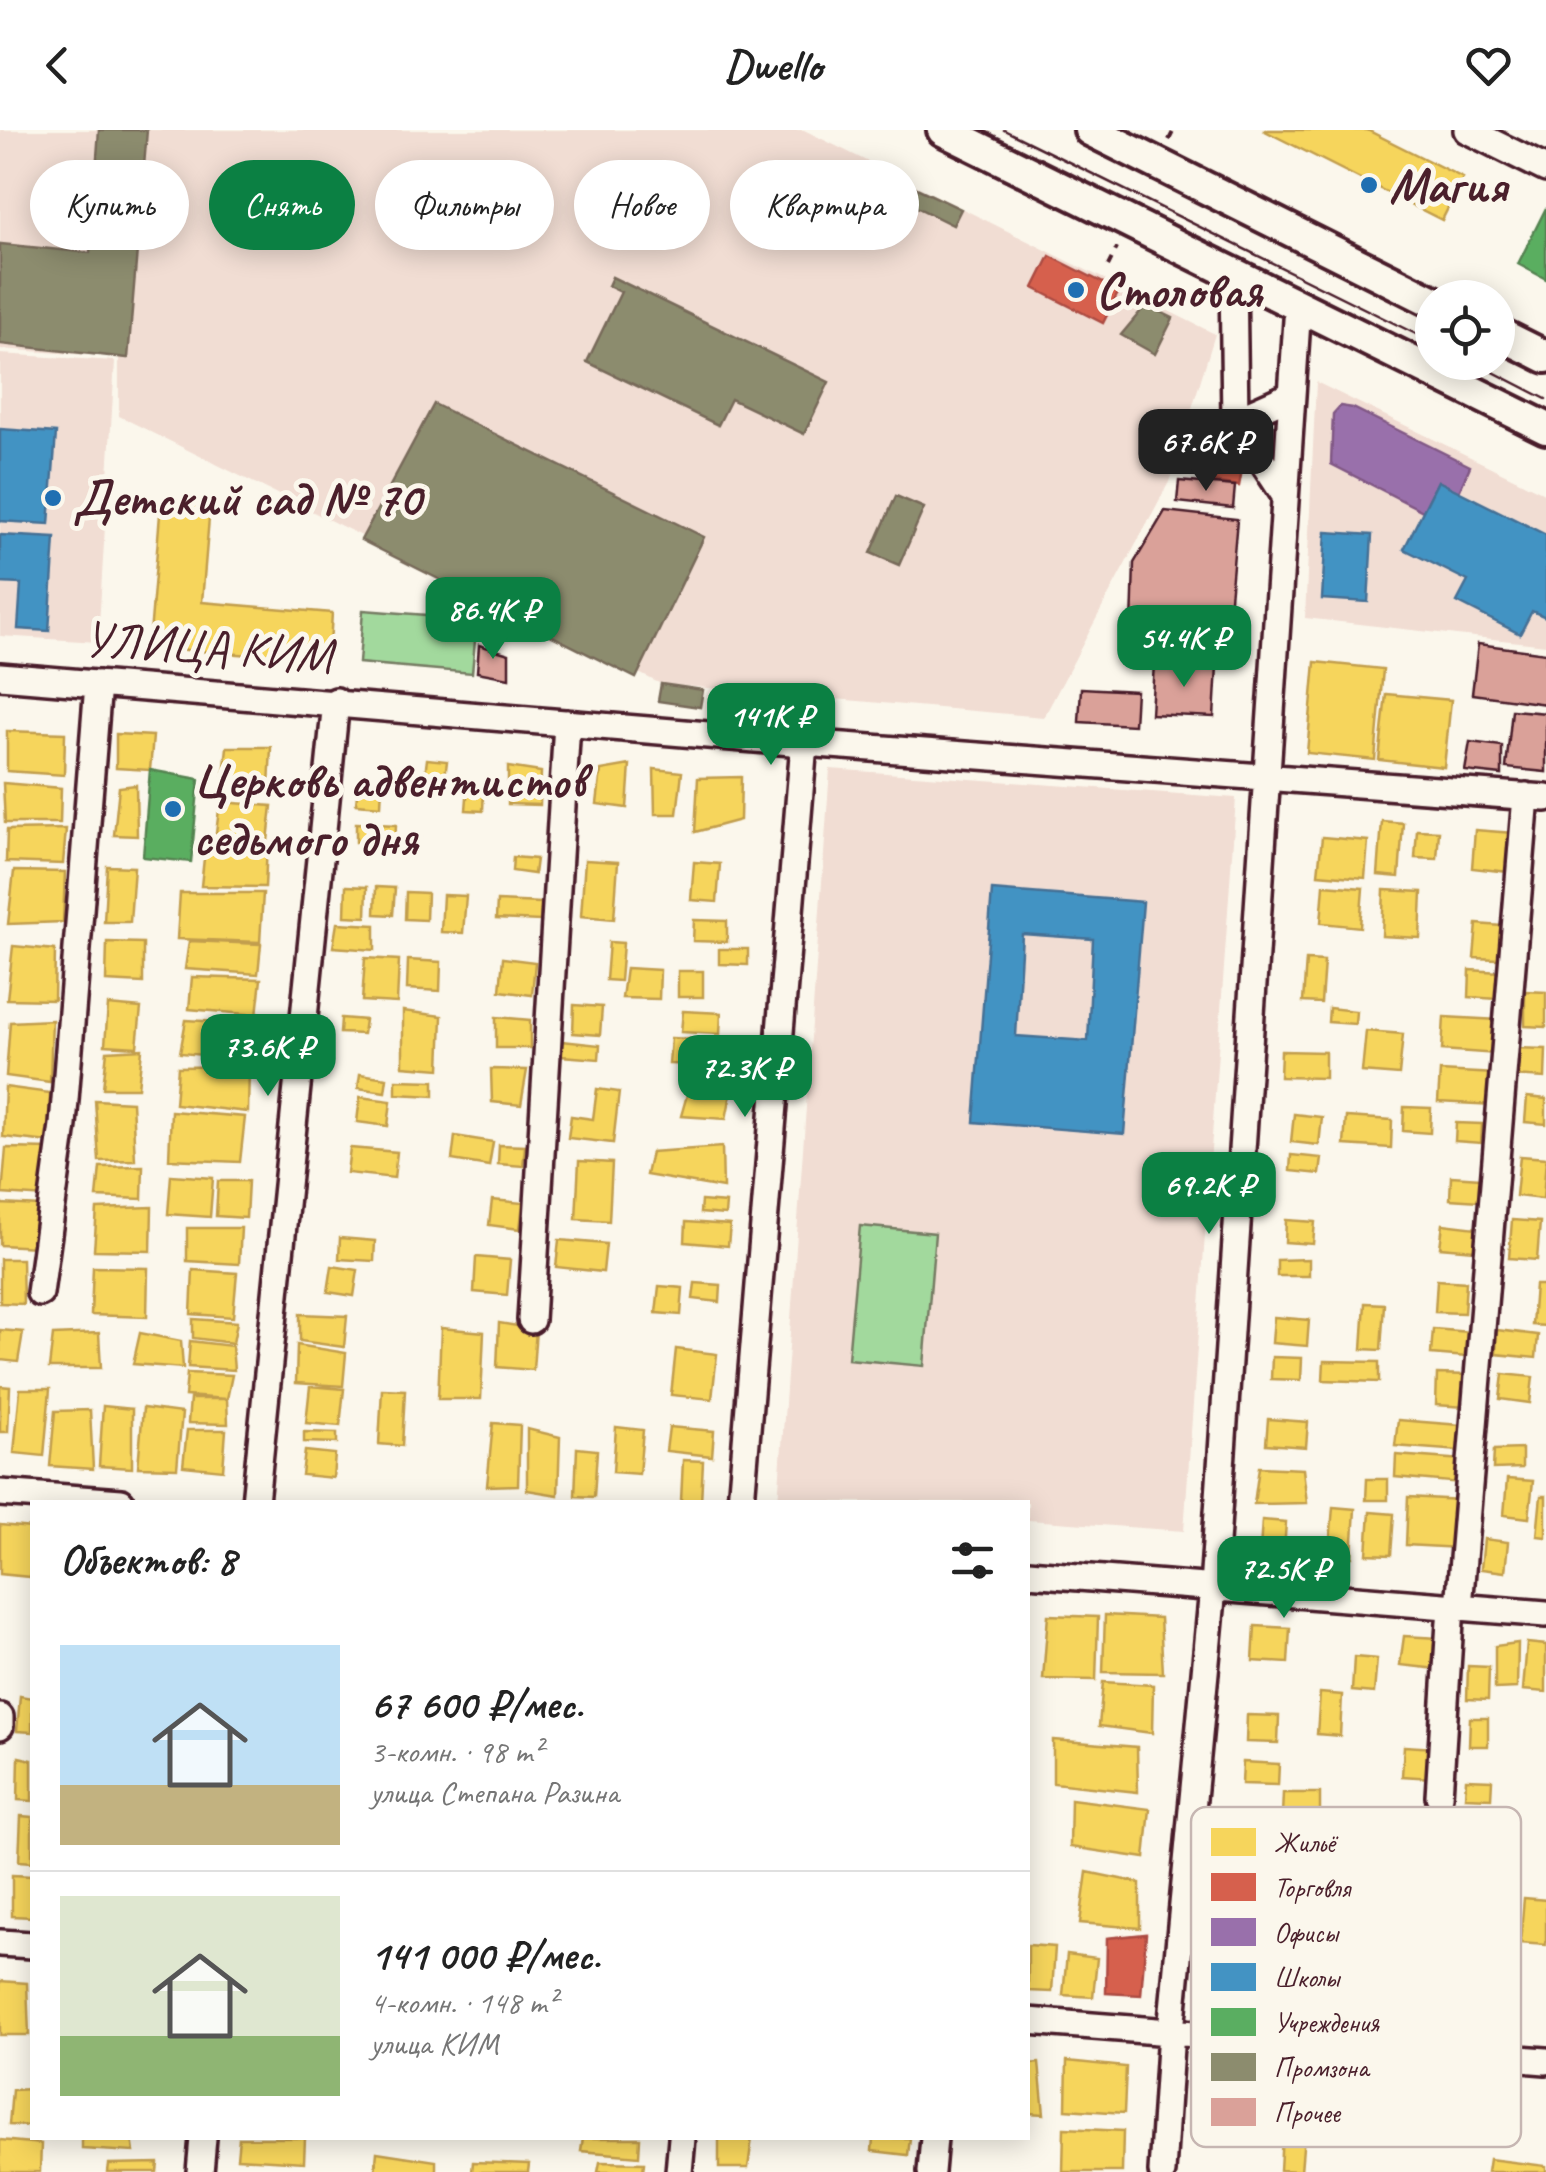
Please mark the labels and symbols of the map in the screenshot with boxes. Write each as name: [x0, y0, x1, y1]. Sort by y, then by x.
place label: Магия: [1389, 154, 1510, 217]
marker: Магия: [1358, 174, 1380, 196]
place label: Столовая: [1096, 259, 1264, 322]
marker: Столовая: [1065, 279, 1087, 301]
pin: 67.6K ₽: [1114, 409, 1298, 494]
place label: Детский сад № 70: [73, 467, 425, 530]
marker: Детский сад № 70: [42, 487, 64, 509]
pin: 86.4K ₽: [401, 577, 585, 662]
pin: 54.4K ₽: [1092, 605, 1276, 690]
street label: УЛИЦА КИМ: [82, 607, 338, 687]
pin: 141K ₽: [690, 683, 852, 768]
place label: Церковь адвентистов седьмого дня: [193, 749, 593, 870]
marker: Церковь адвентистов седьмого дня: [162, 798, 184, 820]
pin: 73.6K ₽: [176, 1014, 360, 1099]
pin: 72.3K ₽: [653, 1035, 837, 1120]
pin: 69.2K ₽: [1117, 1152, 1301, 1237]
pin: 72.5K ₽: [1192, 1536, 1376, 1621]
legend: [1191, 1807, 1521, 2147]
text: Жильё: [1274, 1825, 1339, 1860]
text: Торговля: [1274, 1870, 1352, 1905]
text: Офисы: [1274, 1915, 1340, 1950]
text: Школы: [1274, 1960, 1342, 1995]
text: Учреждения: [1274, 2005, 1380, 2040]
text: Промзона: [1274, 2050, 1371, 2085]
text: Прочее: [1274, 2095, 1342, 2130]

